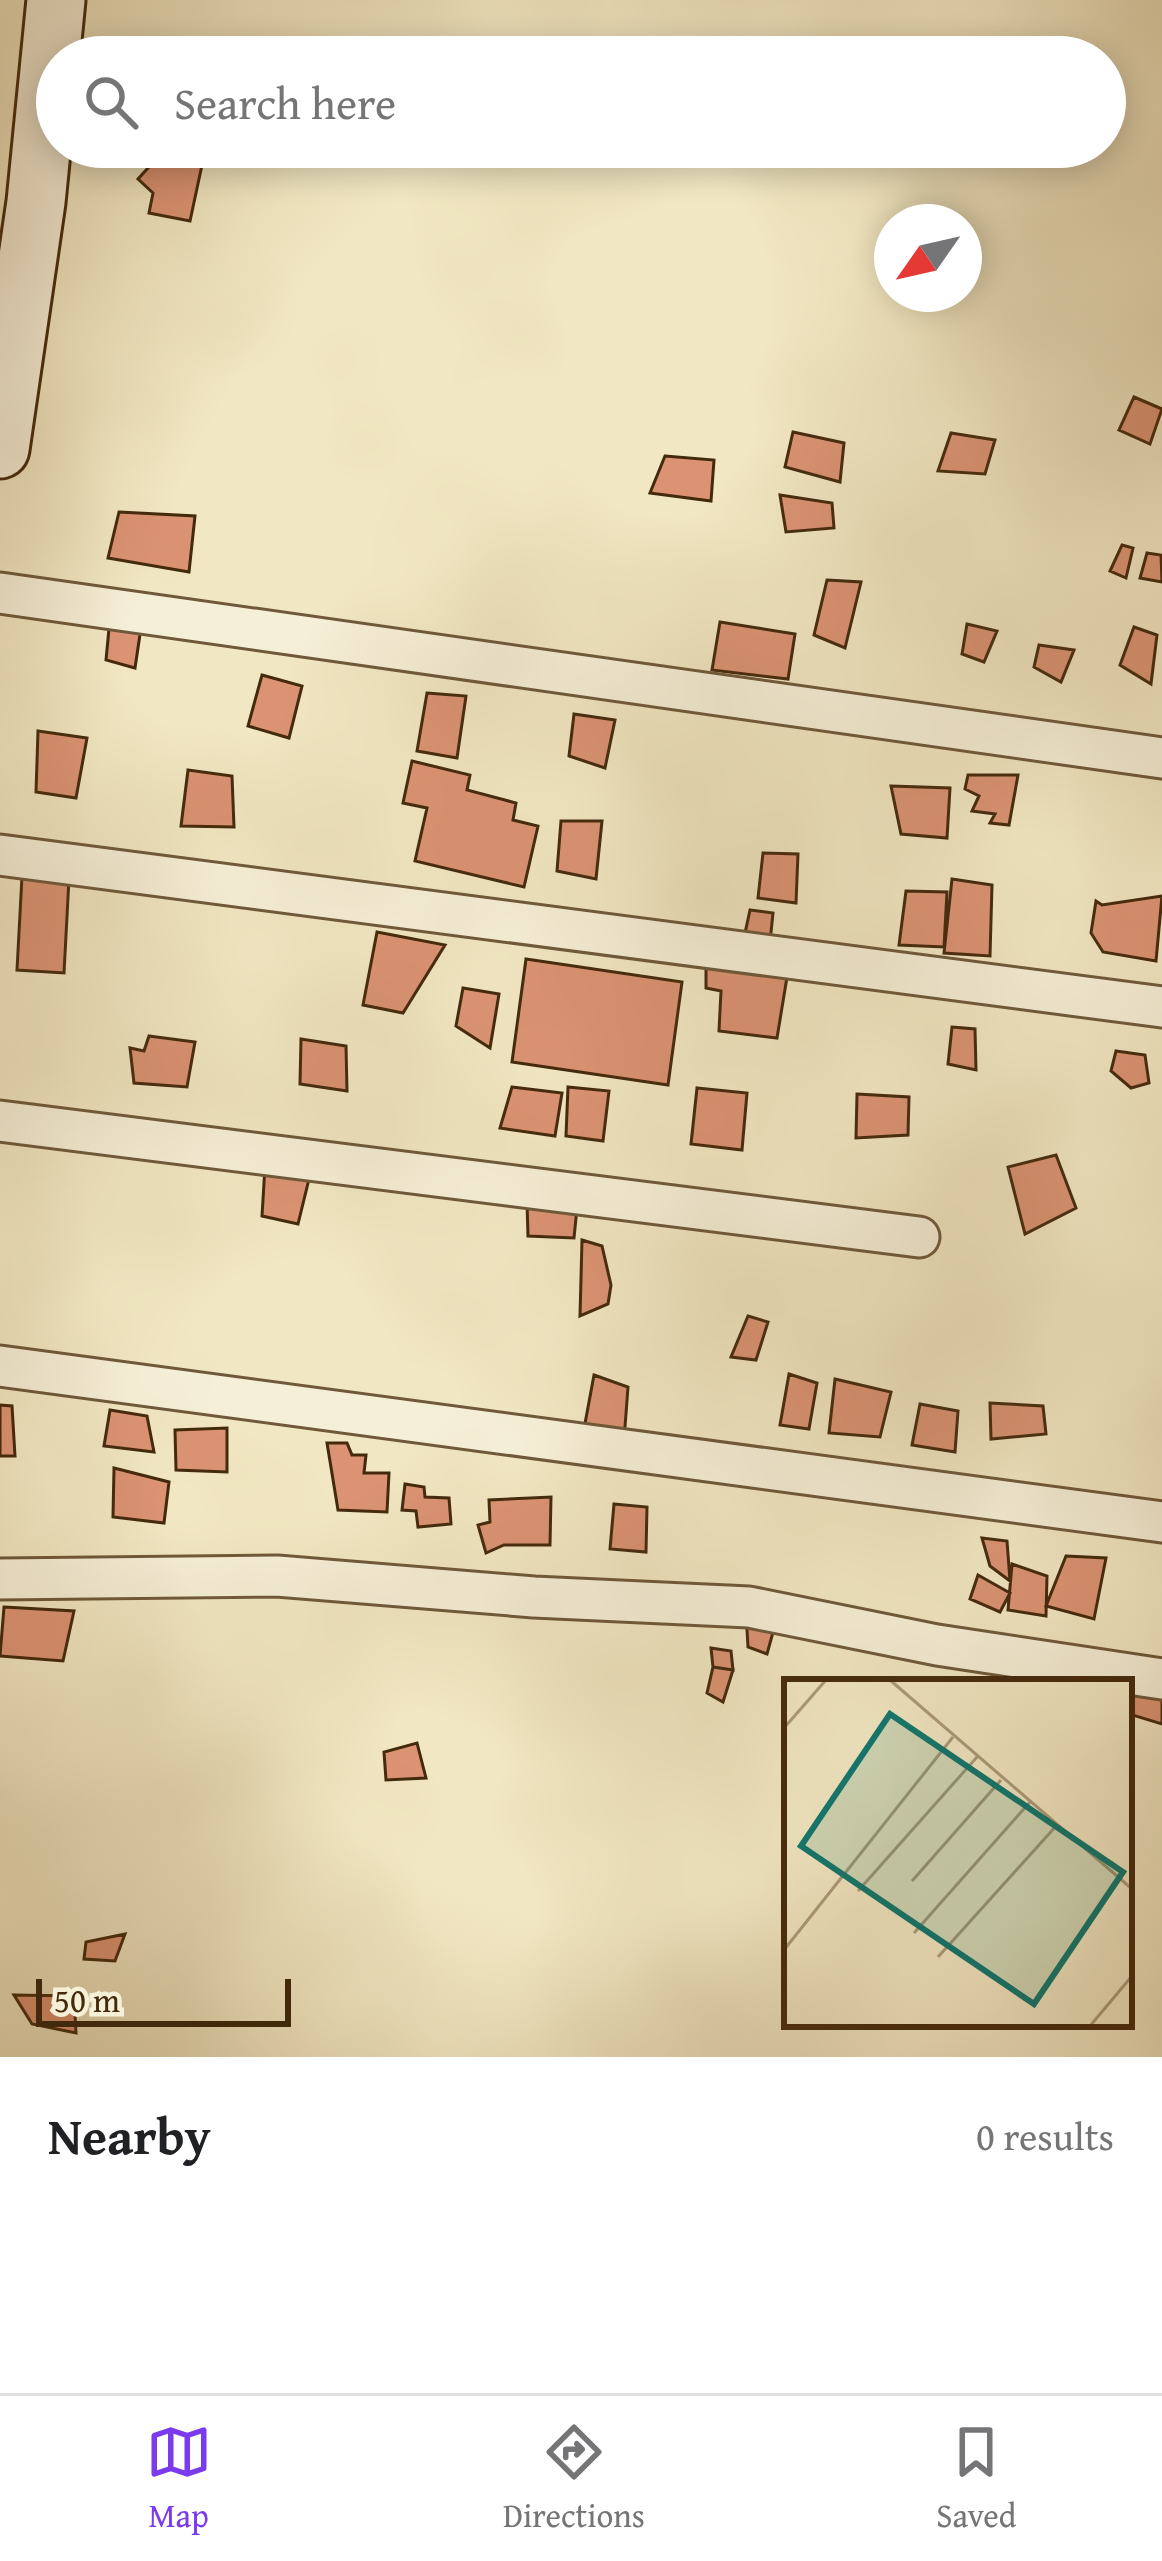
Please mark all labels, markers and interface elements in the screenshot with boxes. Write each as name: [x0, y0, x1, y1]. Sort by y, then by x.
search box: [36, 36, 1126, 168]
icon: search: [78, 69, 144, 135]
text: Search here: [174, 70, 396, 135]
north arrow: [874, 204, 982, 312]
inset map: [784, 1679, 1132, 2027]
scale bar: [36, 1973, 291, 2026]
text: 50 m: [54, 1976, 120, 2024]
text: Nearby: [48, 2098, 211, 2173]
text: 0 results: [976, 2107, 1114, 2164]
tab: Map: [146, 2419, 212, 2539]
tab: Directions: [503, 2419, 645, 2539]
tab: Saved: [936, 2419, 1016, 2539]

